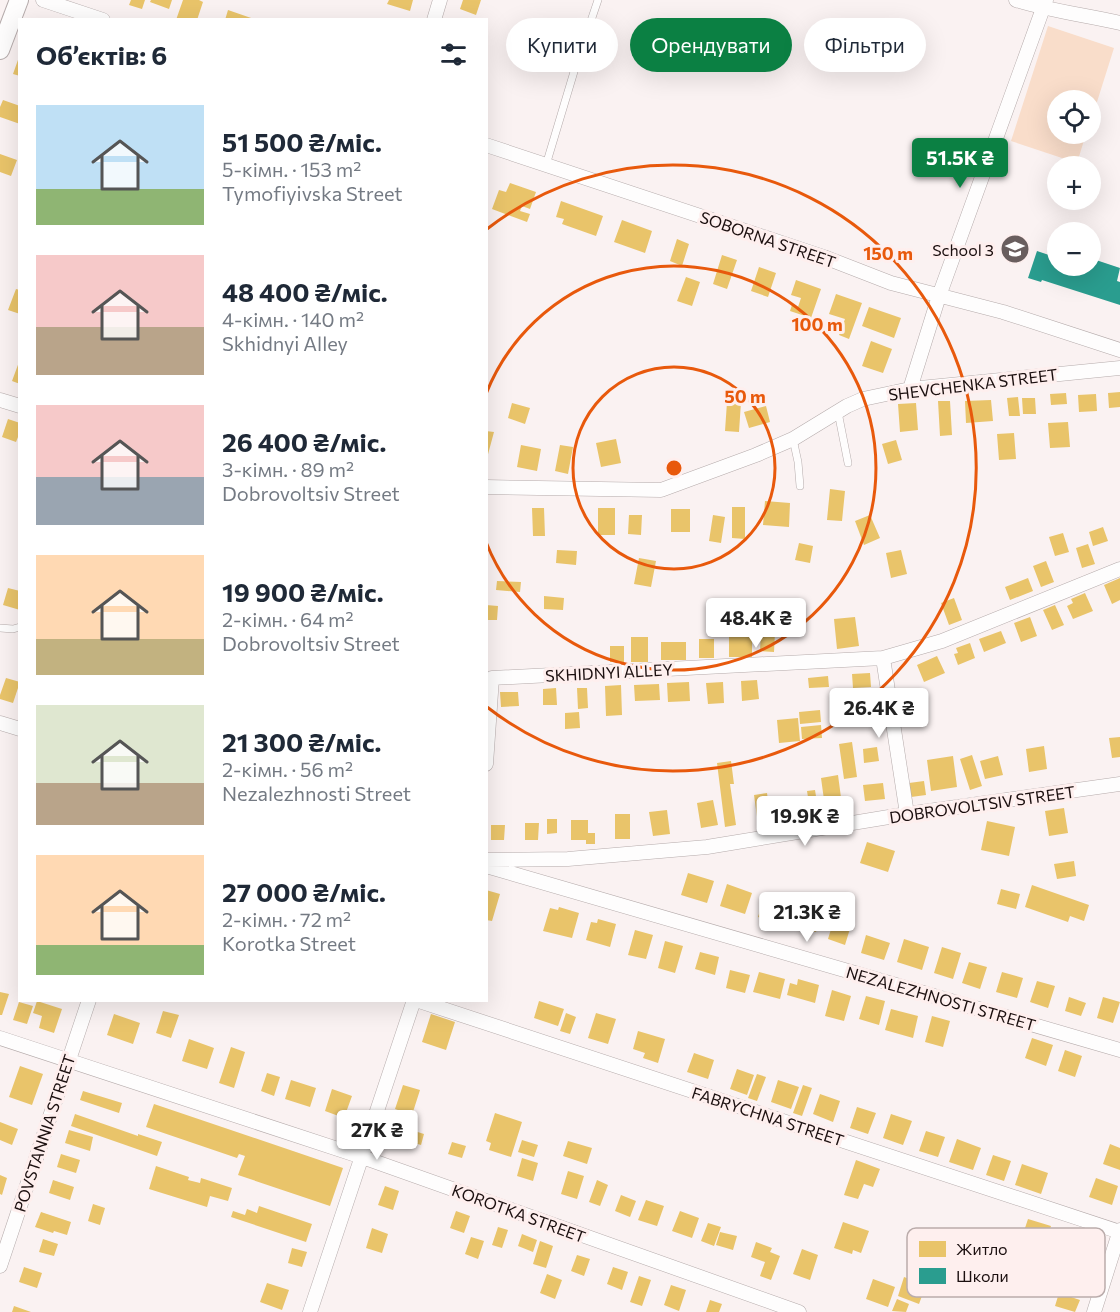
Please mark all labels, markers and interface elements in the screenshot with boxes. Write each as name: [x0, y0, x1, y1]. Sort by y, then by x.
chip: Купити: [506, 18, 618, 72]
chip: Орендувати: [630, 18, 792, 72]
chip: Фільтри: [804, 18, 926, 72]
icon: filters: [437, 38, 470, 71]
text: Об’єктів: 6: [36, 39, 167, 70]
map controls: [1047, 90, 1101, 276]
button: locate: [1047, 90, 1101, 144]
text: 51 500 ₴/міс.: [222, 126, 382, 157]
icon: home: [84, 129, 156, 201]
pin: 51.5K ₴: [905, 138, 1015, 189]
text: 51.5K ₴: [926, 145, 994, 169]
button: +: [1047, 156, 1101, 210]
text: 5-кімн. · 153 m²: [222, 157, 361, 181]
text: Tymofiyivska Street: [222, 181, 403, 205]
street label: SOBORNA STREET: [698, 207, 838, 271]
button: −: [1047, 222, 1101, 276]
school or university icon: School 3: [999, 233, 1031, 265]
place label: School 3: [932, 240, 994, 259]
text: 150 m: [863, 242, 913, 264]
text: 48 400 ₴/міс.: [222, 276, 388, 307]
icon: home: [84, 279, 156, 351]
text: 4-кімн. · 140 m²: [222, 307, 364, 331]
text: 100 m: [791, 313, 843, 335]
text: Skhidnyi Alley: [222, 331, 348, 355]
street label: SHEVCHENKA STREET: [887, 364, 1059, 404]
text: 50 m: [724, 385, 766, 407]
text: 26 400 ₴/міс.: [222, 426, 386, 457]
icon: home: [84, 429, 156, 501]
text: 3-кімн. · 89 m²: [222, 457, 354, 481]
centre of rings: [664, 458, 684, 478]
text: Dobrovoltsiv Street: [222, 481, 400, 505]
text: 19 900 ₴/міс.: [222, 576, 384, 607]
icon: home: [84, 579, 156, 651]
pin: 48.4K ₴: [701, 598, 811, 649]
text: 48.4K ₴: [720, 605, 792, 629]
text: 2-кімн. · 64 m²: [222, 607, 354, 631]
text: Dobrovoltsiv Street: [222, 631, 400, 655]
street label: SKHIDNYI ALLEY: [545, 659, 674, 685]
pin: 26.4K ₴: [824, 688, 934, 739]
text: 26.4K ₴: [843, 695, 915, 719]
text: 21 300 ₴/міс.: [222, 726, 381, 757]
icon: home: [84, 729, 156, 801]
text: 2-кімн. · 56 m²: [222, 757, 353, 781]
text: Nezalezhnosti Street: [222, 781, 411, 805]
street label: DOBROVOLTSIV STREET: [888, 782, 1076, 826]
pin: 19.9K ₴: [750, 796, 860, 847]
text: 19.9K ₴: [771, 803, 839, 827]
text: 27 000 ₴/міс.: [222, 876, 386, 907]
icon: home: [84, 879, 156, 951]
pin: 21.3K ₴: [752, 892, 862, 943]
text: 21.3K ₴: [773, 899, 841, 923]
text: 2-кімн. · 72 m²: [222, 907, 351, 931]
text: Korotka Street: [222, 931, 356, 955]
street label: NEZALEZHNOSTI STREET: [844, 962, 1038, 1034]
street label: POVSTANNIA STREET: [10, 1052, 78, 1214]
street label: FABRYCHNA STREET: [690, 1082, 846, 1150]
pin: 27K ₴: [335, 1110, 419, 1161]
text: 27K ₴: [351, 1117, 403, 1141]
street label: KOROTKA STREET: [450, 1180, 588, 1246]
legend: [907, 1228, 1105, 1297]
text: Житло: [956, 1239, 1008, 1258]
text: Школи: [956, 1266, 1009, 1285]

